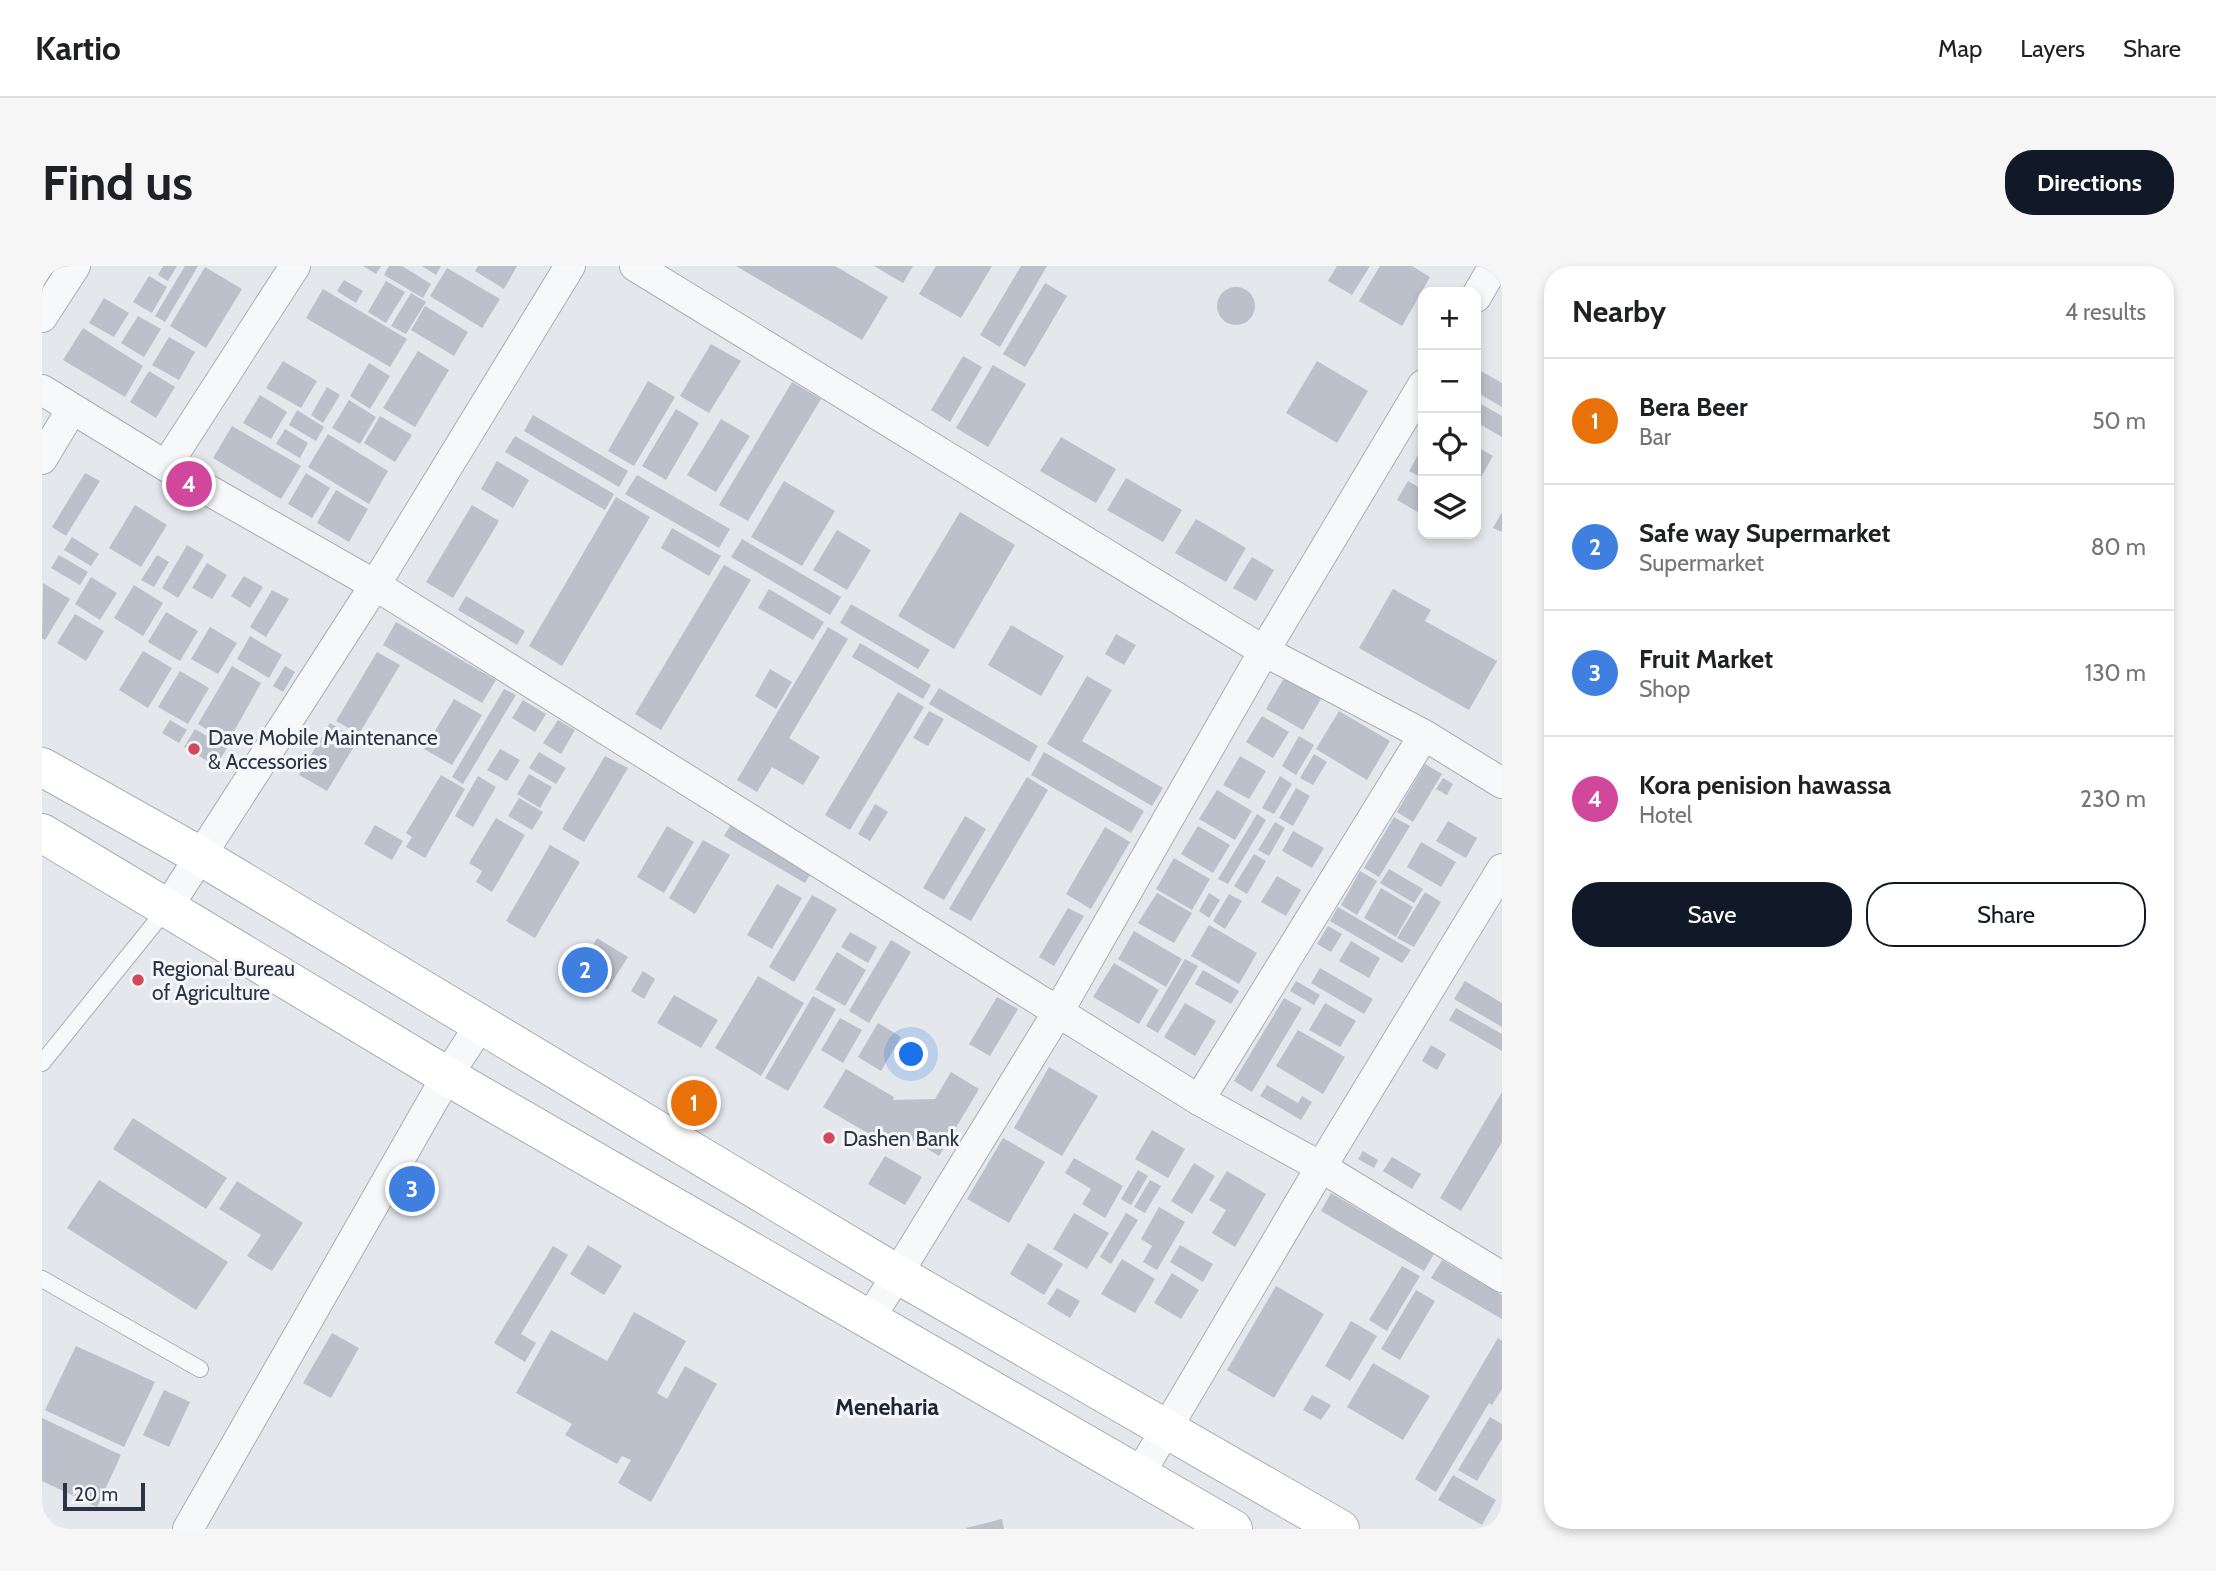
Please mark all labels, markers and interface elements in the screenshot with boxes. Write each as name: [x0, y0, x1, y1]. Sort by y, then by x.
text: Kartio: [35, 28, 121, 68]
text: Map: [1938, 34, 1982, 63]
text: Layers: [2020, 34, 2085, 63]
text: Share: [2123, 34, 2181, 63]
button: Directions: [2005, 150, 2174, 215]
text: Find us: [42, 153, 193, 212]
map controls: [1418, 287, 1481, 539]
button: +: [1418, 287, 1481, 350]
text: Nearby: [1572, 293, 1666, 330]
text: 4 results: [2065, 298, 2146, 326]
button: −: [1418, 350, 1481, 413]
text: Bera Beer: [1639, 391, 1748, 423]
text: 1: [1591, 407, 1599, 435]
text: 50 m: [2092, 407, 2146, 435]
button: locate: [1418, 413, 1481, 476]
text: Bar: [1639, 423, 1671, 451]
pin: 4: [166, 458, 212, 510]
button: layers: [1418, 476, 1481, 539]
text: Safe way Supermarket: [1639, 517, 1890, 549]
text: 2: [1589, 533, 1601, 561]
text: 80 m: [2091, 533, 2146, 561]
text: Supermarket: [1639, 549, 1764, 577]
text: Fruit Market: [1639, 643, 1773, 675]
text: 3: [1589, 659, 1601, 687]
text: 130 m: [2085, 659, 2146, 687]
text: Shop: [1639, 675, 1690, 703]
place label: Dave Mobile Maintenance & Accessories: [208, 725, 438, 774]
marker: Dave Mobile Maintenance & Accessories: [186, 741, 202, 757]
text: Kora penision hawassa: [1639, 769, 1891, 801]
text: 4: [1588, 785, 1602, 813]
text: 230 m: [2080, 785, 2146, 813]
text: Hotel: [1639, 801, 1692, 829]
button: Save: [1572, 882, 1852, 947]
button: Share: [1866, 882, 2146, 947]
pin: 2: [562, 944, 608, 996]
place label: Regional Bureau of Agriculture: [152, 956, 295, 1005]
marker: Regional Bureau of Agriculture: [130, 972, 146, 988]
your location: [894, 1037, 928, 1071]
pin: 1: [671, 1077, 717, 1129]
place label: Dashen Bank: [843, 1126, 960, 1151]
marker: Dashen Bank: [821, 1130, 837, 1146]
pin: 3: [389, 1163, 435, 1215]
district label: Meneharia: [835, 1393, 940, 1421]
scale bar: [63, 1480, 145, 1512]
text: 20 m: [74, 1483, 118, 1506]

